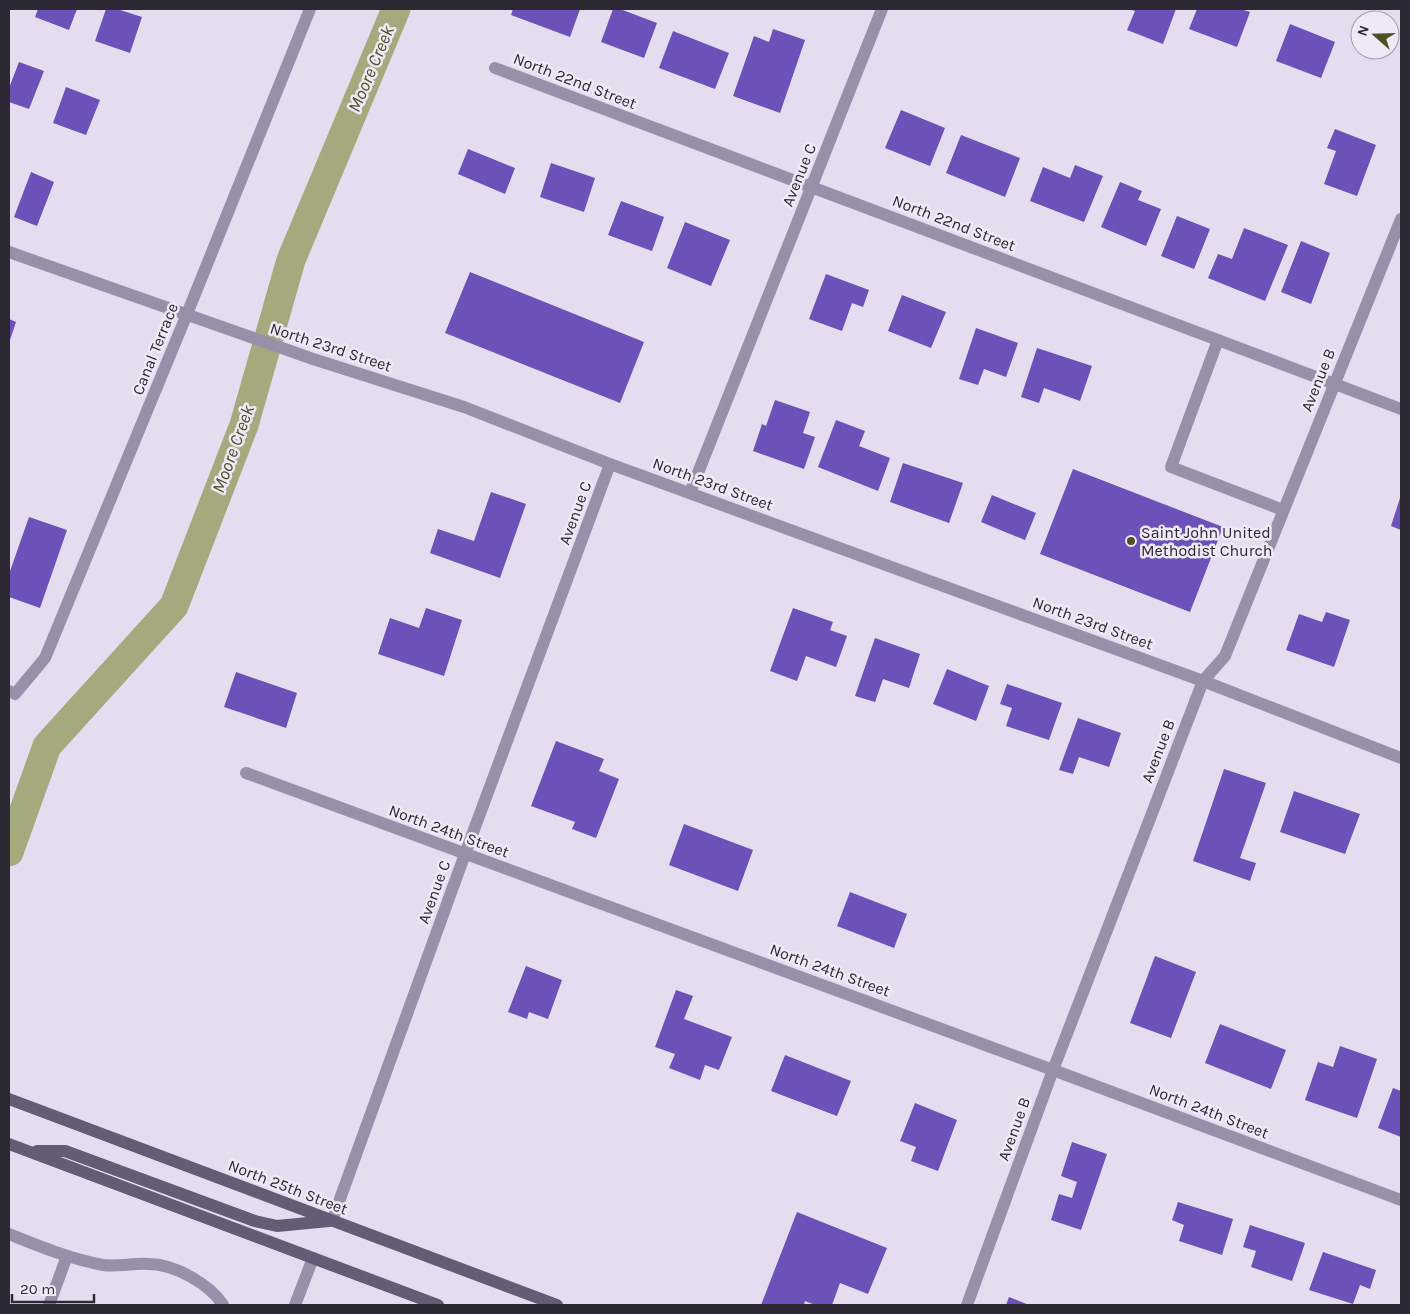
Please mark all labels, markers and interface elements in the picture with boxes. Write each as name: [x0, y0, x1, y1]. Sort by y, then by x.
north arrow: [1350, 10, 1400, 60]
water label: Moore Creek: [343, 22, 399, 116]
text: N: [1354, 23, 1373, 38]
street label: North 22nd Street: [511, 49, 639, 113]
street label: Avenue C: [778, 141, 820, 209]
street label: North 22nd Street: [890, 191, 1018, 255]
street label: Canal Terrace: [128, 300, 182, 398]
street label: North 23rd Street: [268, 318, 394, 376]
street label: Avenue B: [1297, 346, 1339, 414]
water label: Moore Creek: [207, 401, 259, 496]
street label: North 23rd Street: [650, 453, 776, 515]
street label: Avenue C: [555, 478, 595, 547]
place label: Saint John United Methodist Church: [1141, 523, 1273, 560]
marker: Saint John United Methodist Church: [1125, 535, 1137, 547]
street label: North 23rd Street: [1030, 592, 1156, 654]
street label: Avenue B: [1137, 717, 1179, 785]
street label: North 24th Street: [386, 800, 512, 862]
street label: Avenue C: [414, 857, 454, 926]
street label: North 24th Street: [767, 939, 893, 1001]
street label: North 24th Street: [1147, 1079, 1271, 1143]
street label: Avenue B: [994, 1095, 1034, 1163]
street label: North 25th Street: [225, 1155, 351, 1219]
scale bar: [12, 1272, 95, 1304]
text: 20 m: [20, 1280, 55, 1298]

